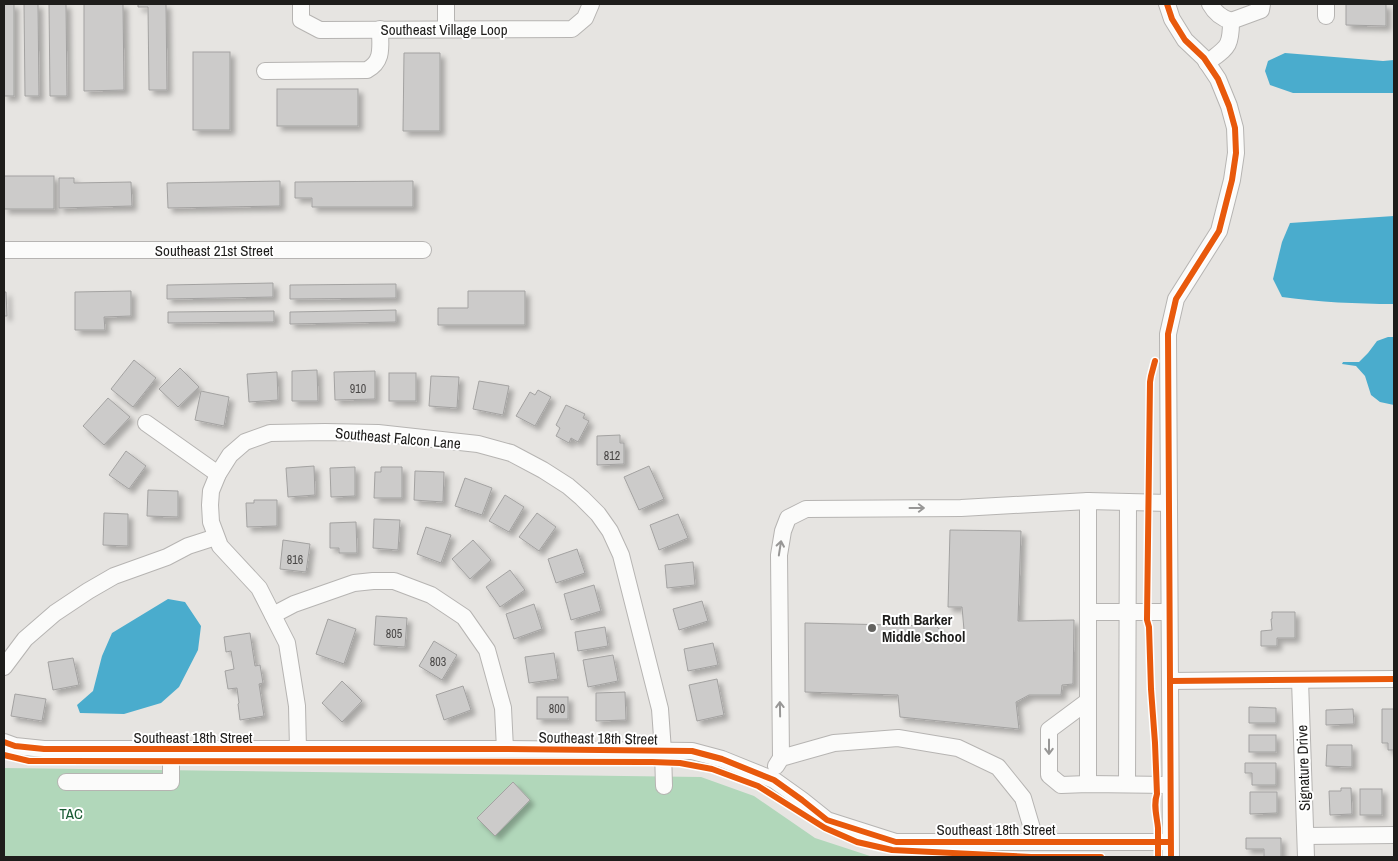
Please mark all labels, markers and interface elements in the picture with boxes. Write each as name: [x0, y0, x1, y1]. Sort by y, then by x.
street label: Southeast Village Loop: [381, 19, 508, 40]
street label: Southeast 21st Street: [155, 240, 274, 261]
house number: 910: [350, 381, 366, 397]
street label: Southeast Falcon Lane: [334, 422, 462, 454]
house number: 812: [604, 448, 620, 464]
one-way arrow: [909, 504, 925, 513]
one-way arrow: [775, 540, 785, 556]
house number: 816: [287, 552, 303, 568]
place label: Ruth Barker Middle School: [882, 609, 965, 647]
marker: Ruth Barker Middle School: [866, 622, 878, 634]
house number: 805: [386, 626, 403, 642]
house number: 803: [430, 654, 446, 670]
house number: 800: [549, 701, 565, 717]
one-way arrow: [775, 701, 785, 718]
street label: Signature Drive: [1291, 724, 1315, 811]
street label: Southeast 18th Street: [538, 726, 658, 750]
street label: Southeast 18th Street: [134, 727, 253, 748]
one-way arrow: [1044, 738, 1054, 755]
park label: TAC: [59, 803, 83, 824]
street label: Southeast 18th Street: [937, 819, 1056, 840]

